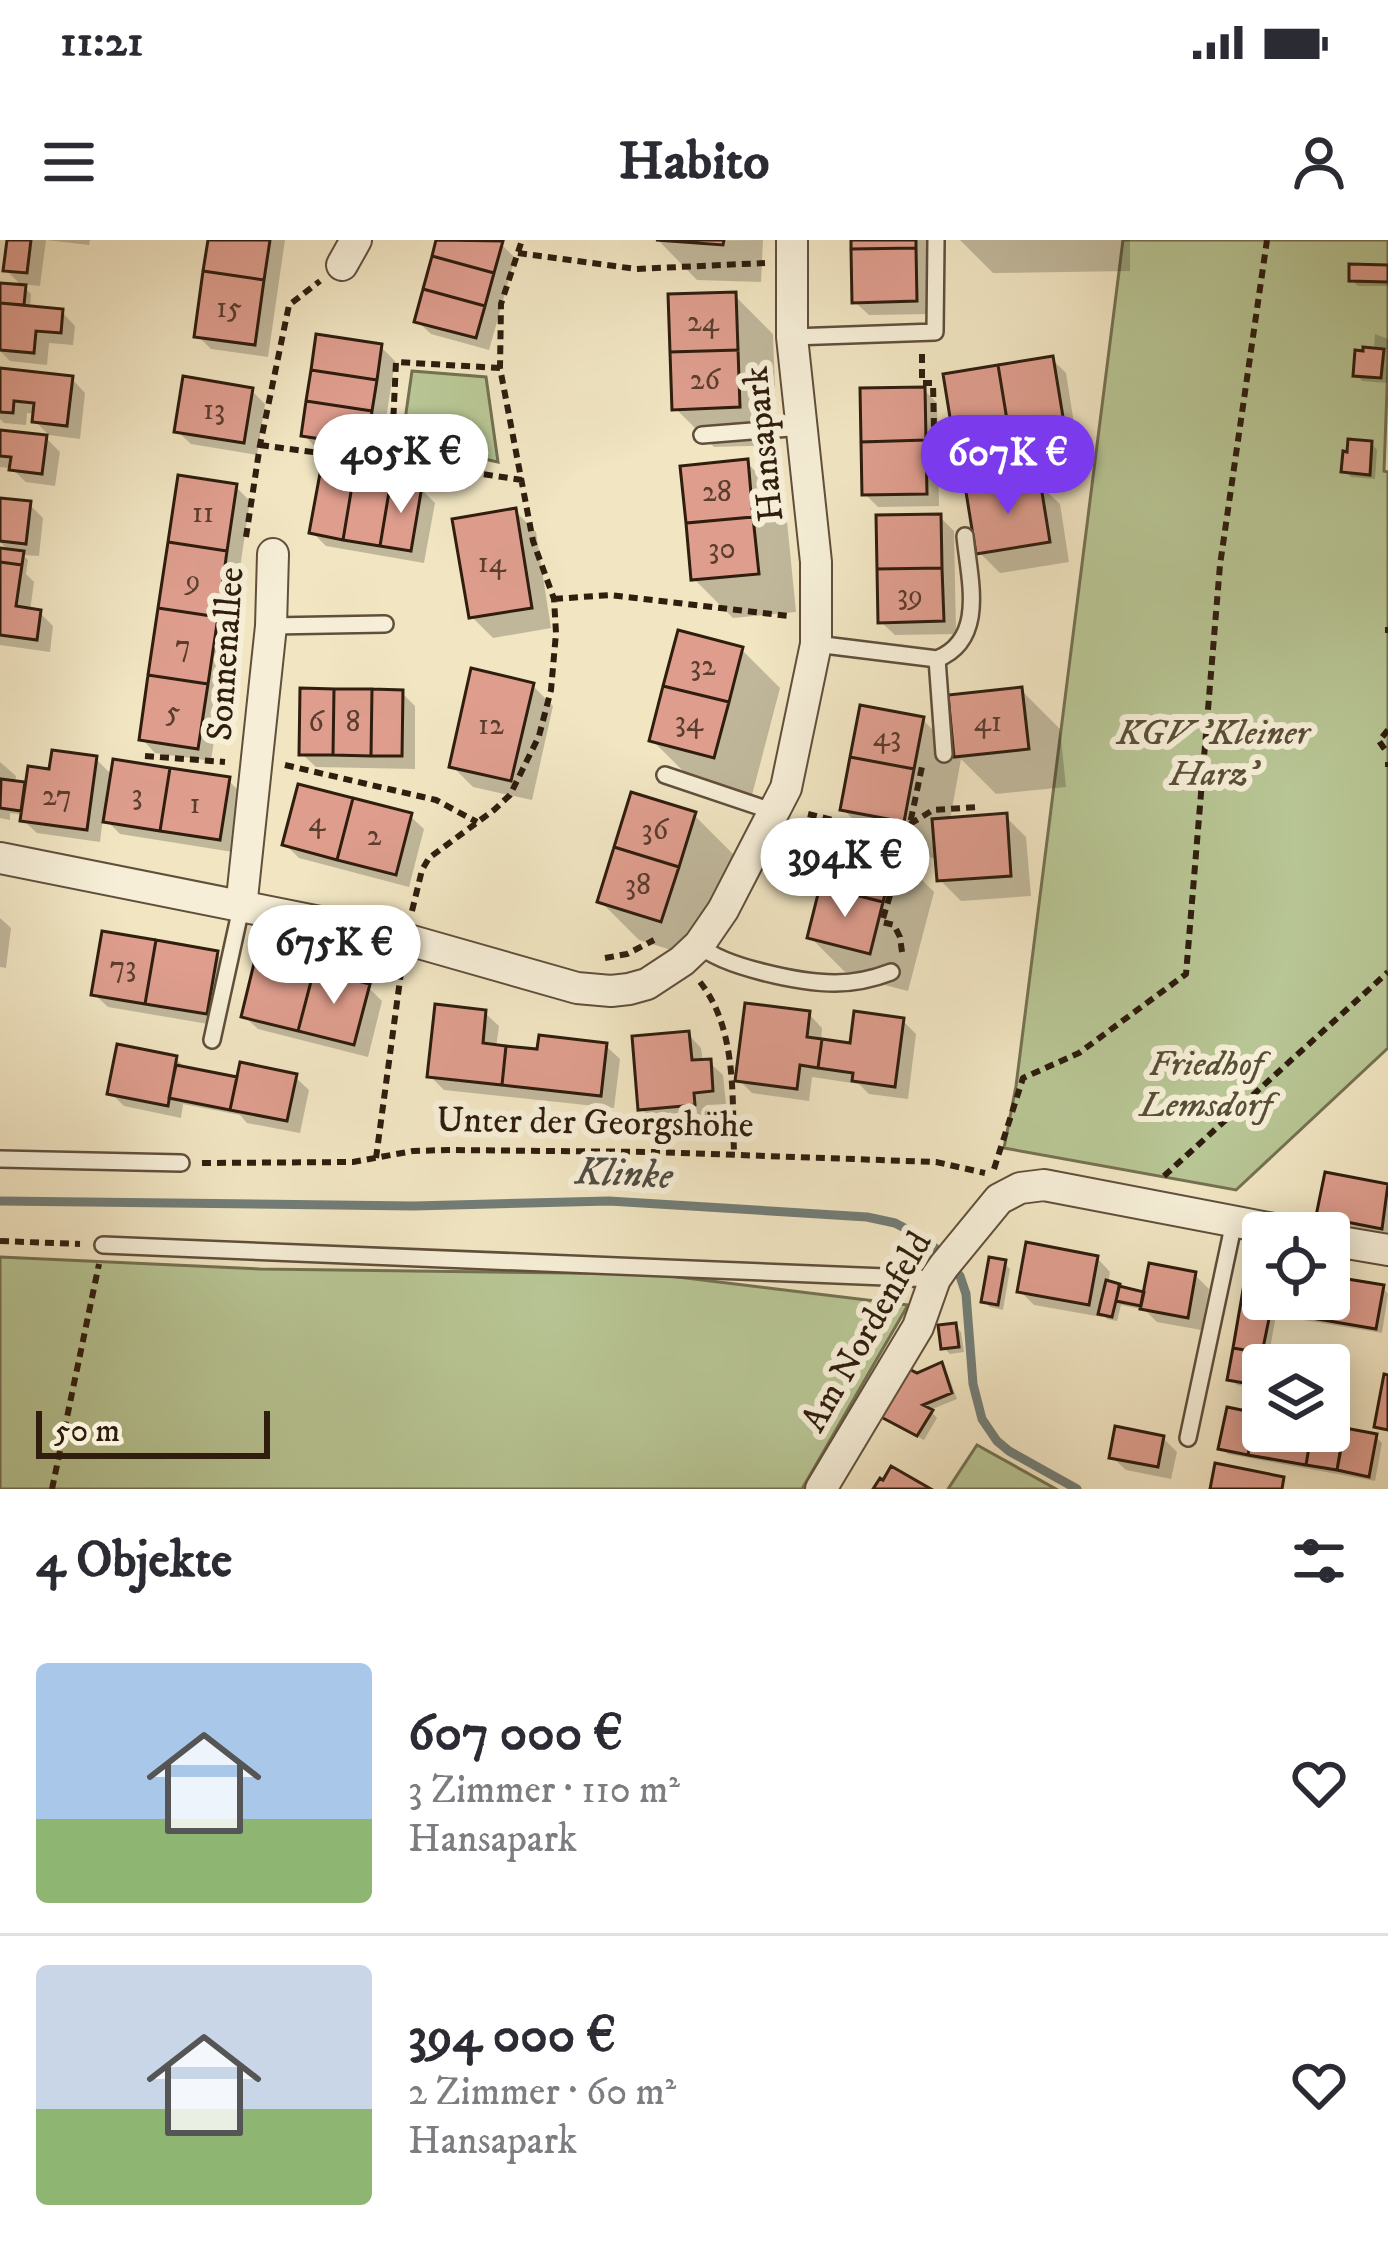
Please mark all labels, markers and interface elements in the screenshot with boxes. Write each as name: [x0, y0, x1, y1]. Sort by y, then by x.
text: 11:21: [60, 14, 143, 70]
icon: menu: [36, 129, 102, 195]
text: Habito: [619, 129, 769, 196]
icon: person: [1286, 129, 1352, 195]
house number: 15: [216, 290, 242, 327]
house number: 24: [687, 304, 720, 341]
house number: 26: [690, 362, 722, 399]
street label: Hansapark: [733, 364, 795, 524]
house number: 13: [203, 392, 225, 429]
pin: 405K €: [303, 414, 499, 516]
pin: 607K €: [910, 415, 1106, 517]
text: 405K €: [340, 428, 462, 477]
text: 607K €: [948, 429, 1068, 478]
house number: 28: [702, 474, 732, 511]
house number: 11: [192, 495, 214, 532]
house number: 30: [708, 531, 736, 568]
house number: 14: [478, 545, 507, 582]
house number: 9: [184, 562, 200, 599]
street label: Sonnenallee: [197, 566, 255, 742]
house number: 39: [897, 577, 923, 614]
house number: 7: [175, 628, 191, 665]
house number: 32: [690, 648, 716, 685]
house number: 5: [166, 694, 181, 731]
house number: 6: [308, 704, 325, 741]
house number: 8: [345, 704, 361, 741]
house number: 34: [675, 704, 704, 741]
house number: 41: [974, 704, 1002, 741]
house number: 12: [478, 707, 504, 744]
park label: KGV 'Kleiner Harz': [1115, 711, 1313, 797]
house number: 43: [873, 719, 901, 756]
house number: 3: [131, 777, 143, 814]
house number: 27: [42, 778, 72, 815]
house number: 1: [189, 786, 201, 823]
house number: 4: [308, 804, 326, 841]
house number: 36: [642, 812, 670, 849]
house number: 2: [367, 818, 382, 855]
pin: 394K €: [747, 818, 943, 920]
text: 394K €: [787, 832, 903, 881]
house number: 38: [625, 867, 651, 904]
pin: 675K €: [236, 905, 432, 1007]
text: 675K €: [275, 919, 393, 968]
house number: 73: [110, 949, 137, 986]
park label: Friedhof Lemsdorf: [1138, 1042, 1281, 1128]
street label: Unter der Georgshöhe: [436, 1098, 754, 1148]
water label: Klinke: [572, 1147, 675, 1201]
map controls: [1242, 1212, 1350, 1452]
button: locate: [1242, 1212, 1350, 1320]
street label: Am Nordenfeld: [792, 1224, 942, 1440]
button: layers: [1242, 1344, 1350, 1452]
scale bar: [36, 1405, 270, 1458]
text: 50 m: [54, 1411, 120, 1452]
icon: filters: [1286, 1528, 1352, 1594]
text: 4 Objekte: [36, 1529, 232, 1593]
text: 607 000 €: [408, 1702, 623, 1766]
icon: home: [132, 1711, 276, 1855]
icon: heart: [1286, 1750, 1352, 1816]
text: 3 Zimmer · 110 m²: [408, 1766, 680, 1815]
text: Hansapark: [408, 1815, 577, 1864]
text: 394 000 €: [408, 2004, 616, 2068]
icon: home: [132, 2013, 276, 2157]
icon: heart: [1286, 2052, 1352, 2118]
text: 2 Zimmer · 60 m²: [408, 2068, 676, 2117]
text: Hansapark: [408, 2117, 577, 2166]

